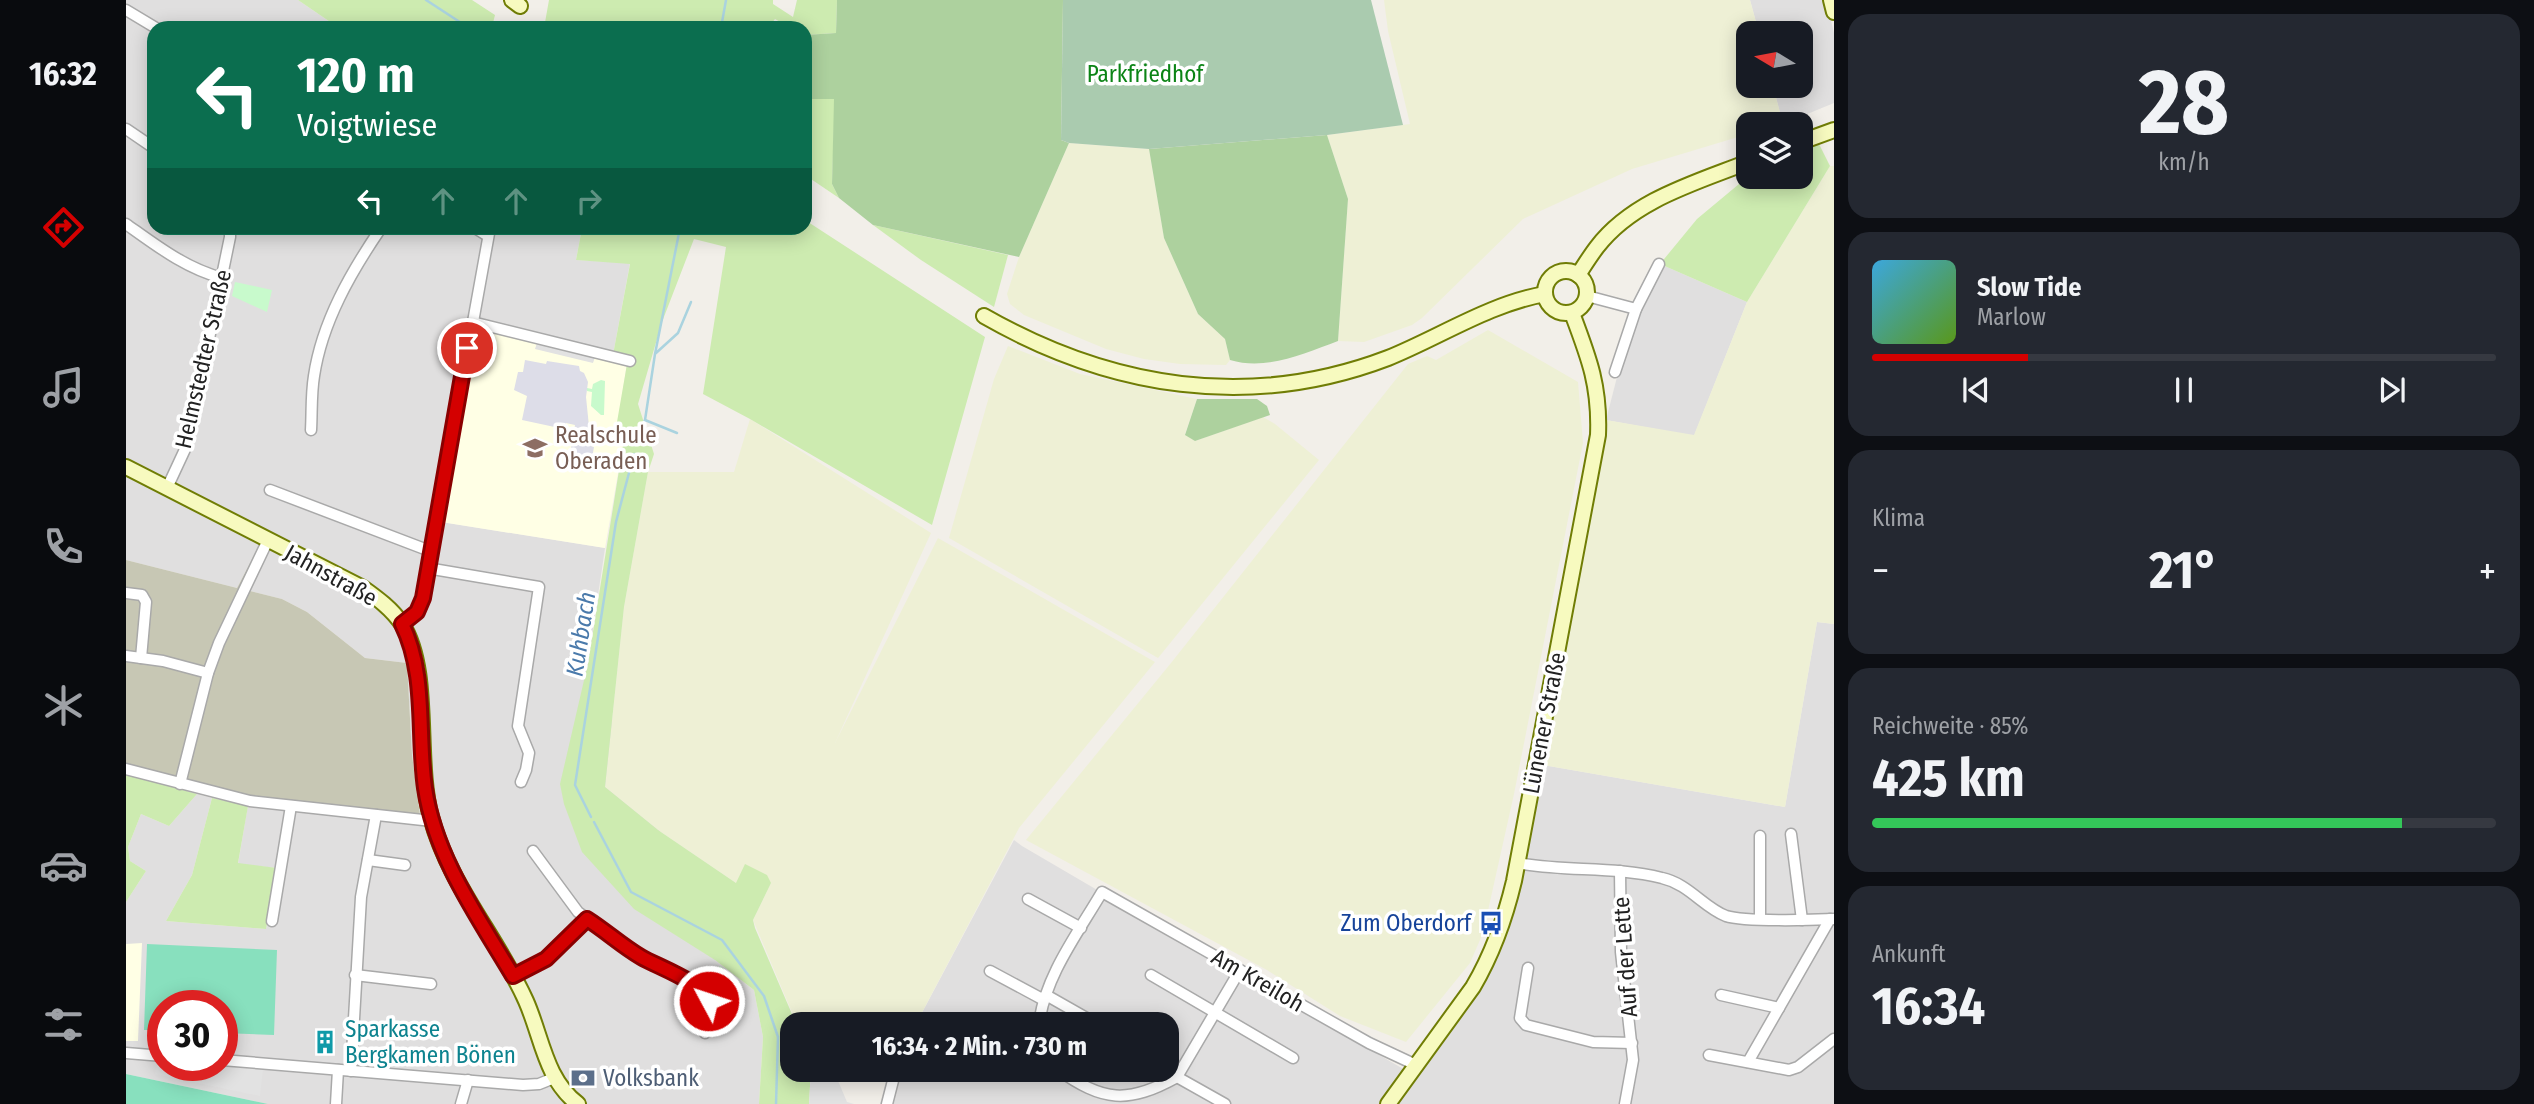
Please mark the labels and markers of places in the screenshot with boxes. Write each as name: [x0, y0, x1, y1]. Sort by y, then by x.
pin: [437, 318, 497, 378]
place label: Realschule Oberaden: [555, 421, 657, 475]
school or university icon: Realschule Oberaden: [521, 434, 549, 462]
place label: Zum Oberdorf: [1341, 909, 1473, 937]
bus stop icon: Zum Oberdorf: [1477, 909, 1505, 937]
place label: Sparkasse Bergkamen Bönen: [345, 1015, 516, 1069]
building icon: Sparkasse Bergkamen Bönen: [311, 1028, 339, 1056]
bank icon: Volksbank: [569, 1064, 597, 1092]
place label: Volksbank: [603, 1064, 699, 1092]

